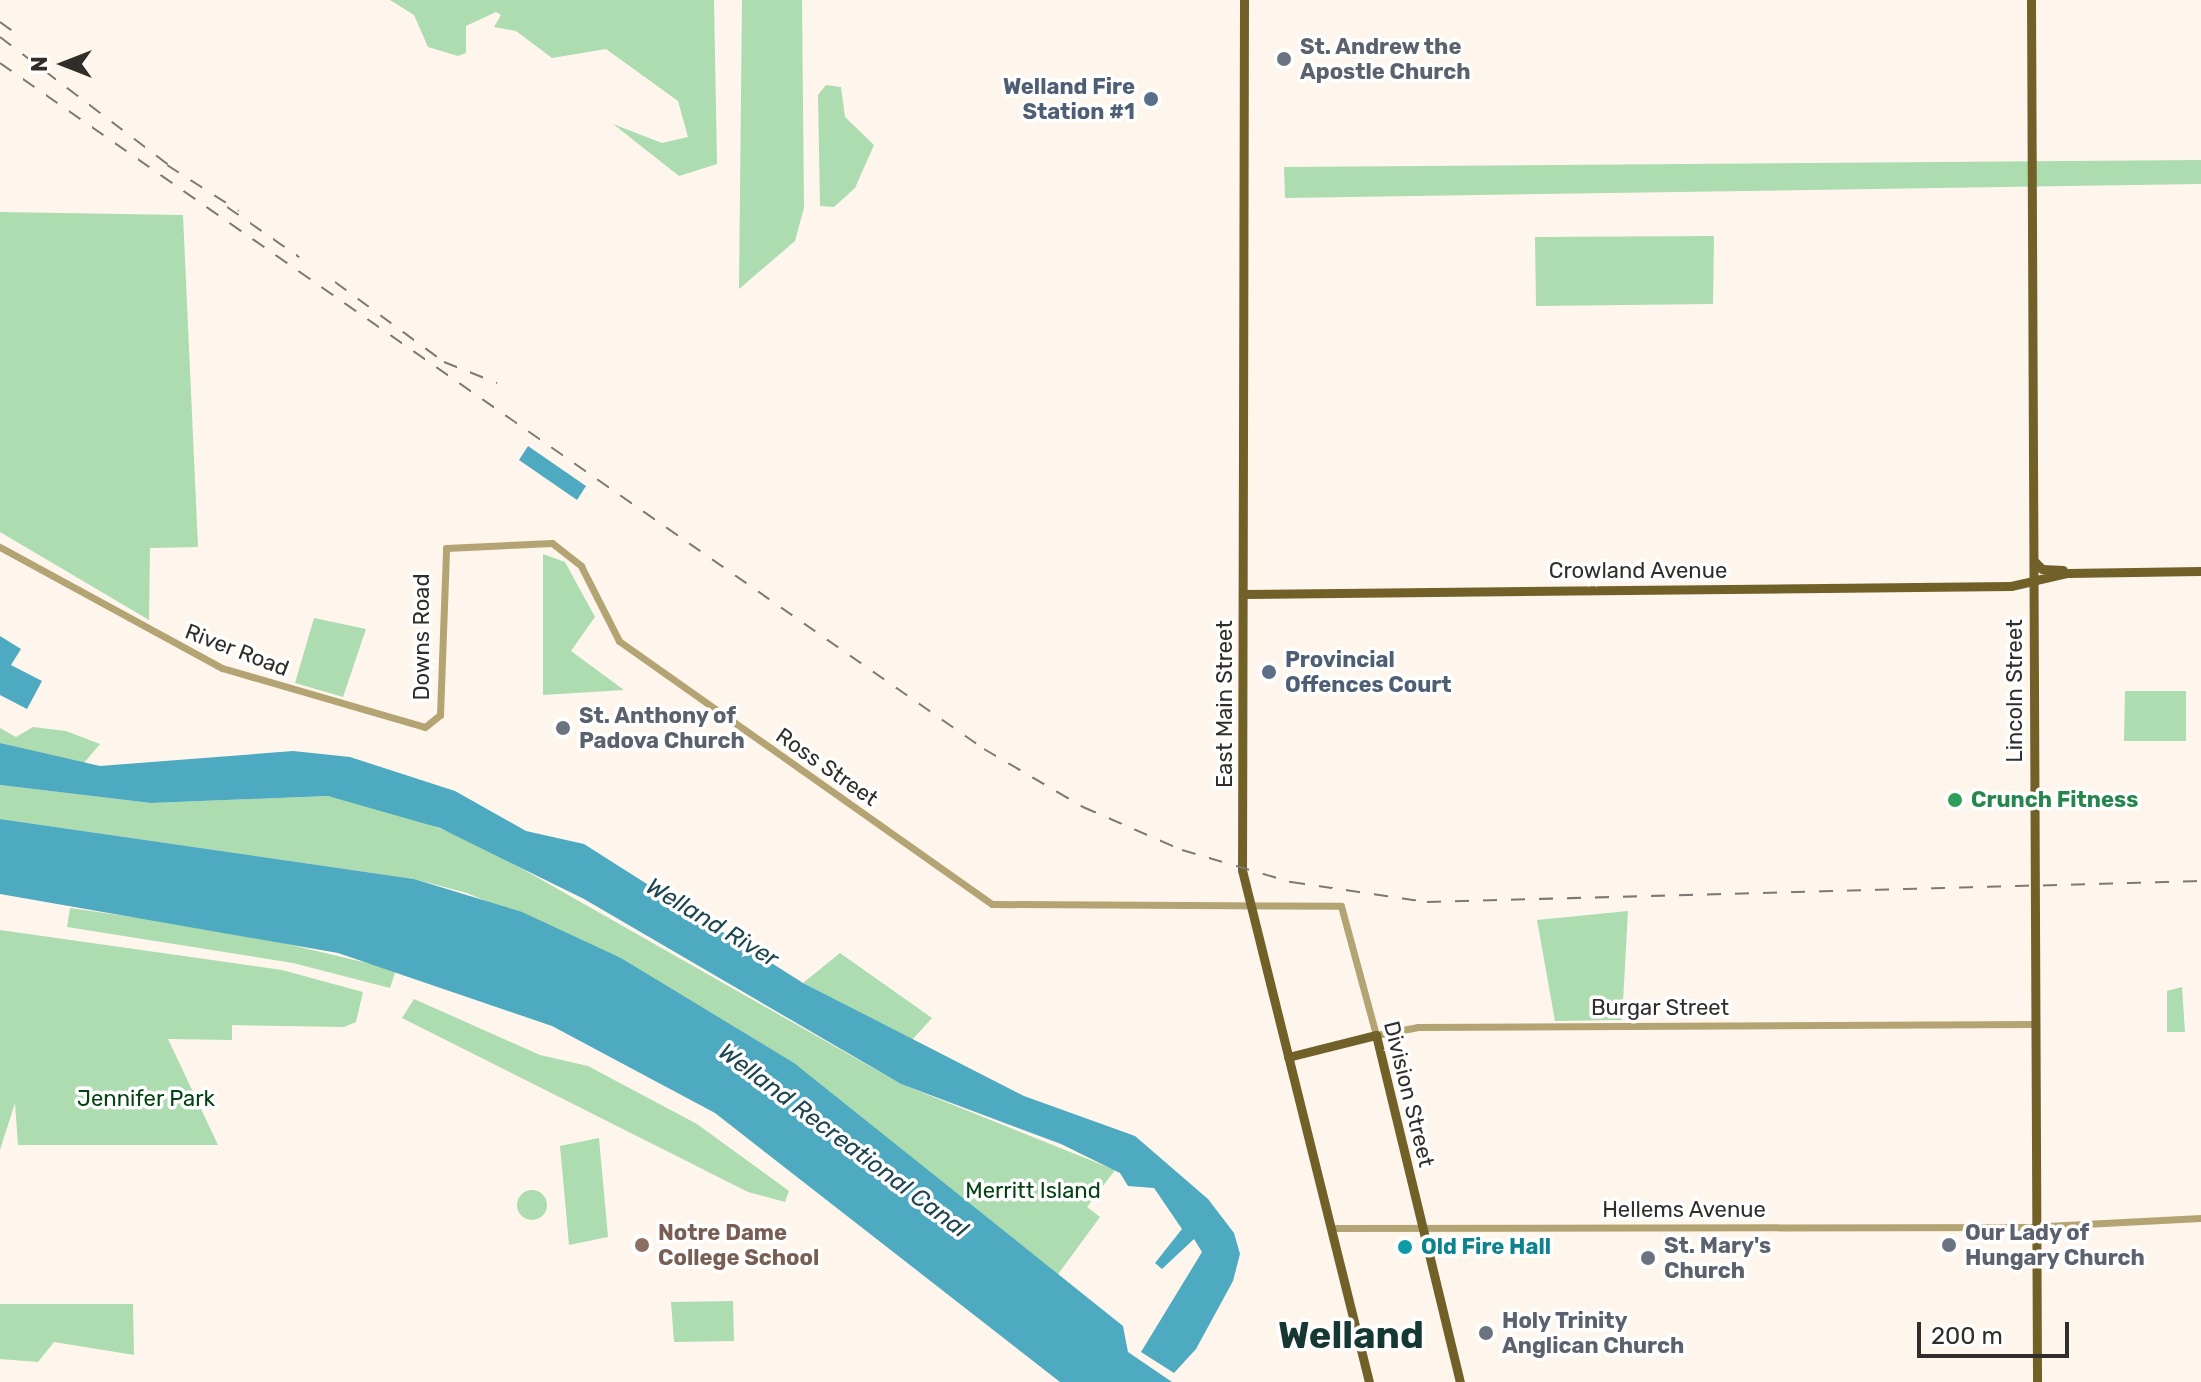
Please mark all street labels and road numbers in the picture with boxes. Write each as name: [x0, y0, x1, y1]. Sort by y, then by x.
street label: Crowland Avenue: [1548, 558, 1728, 584]
street label: Downs Road: [409, 573, 435, 701]
street label: River Road: [181, 618, 293, 682]
street label: Lincoln Street: [2002, 619, 2028, 763]
street label: East Main Street: [1212, 620, 1238, 788]
street label: Ross Street: [771, 722, 883, 812]
street label: Burgar Street: [1591, 995, 1729, 1021]
street label: Division Street: [1378, 1018, 1440, 1170]
street label: Hellems Avenue: [1602, 1197, 1766, 1223]

